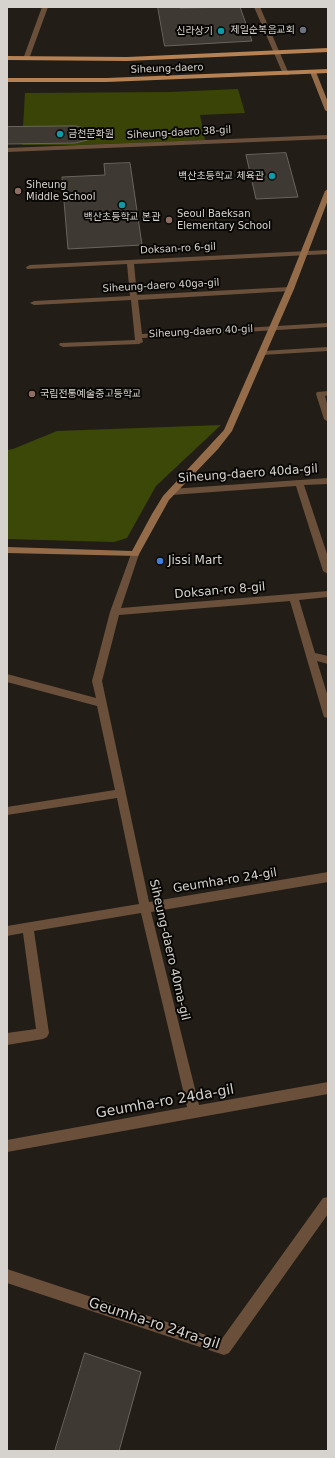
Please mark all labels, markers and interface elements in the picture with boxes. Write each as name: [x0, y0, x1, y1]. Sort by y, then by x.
place label: 제일순복음교회: [231, 24, 295, 36]
place label: 신라상기: [176, 25, 213, 37]
marker: 제일순복음교회: [298, 25, 308, 35]
marker: 신라상기: [216, 26, 226, 36]
street label: Siheung-daero: [130, 62, 204, 76]
street label: Siheung-daero 38-gil: [127, 124, 231, 142]
place label: 금천문화원: [68, 128, 114, 140]
marker: 금천문화원: [55, 129, 65, 139]
place label: 백산초등학교 체육관: [178, 170, 264, 182]
marker: 백산초등학교 체육관: [267, 171, 277, 181]
place label: Siheung Middle School: [26, 179, 95, 202]
marker: Siheung Middle School: [13, 186, 23, 196]
marker: 백산초등학교 본관: [117, 200, 127, 210]
place label: Seoul Baeksan Elementary School: [177, 208, 271, 232]
place label: 백산초등학교 본관: [84, 211, 160, 223]
marker: Seoul Baeksan Elementary School: [164, 215, 174, 225]
street label: Doksan-ro 6-gil: [140, 241, 216, 257]
street label: Siheung-daero 40ga-gil: [102, 277, 220, 295]
street label: Siheung-daero 40-gil: [149, 323, 253, 341]
place label: 국립전통예술중고등학교: [40, 388, 141, 400]
marker: 국립전통예술중고등학교: [27, 389, 37, 399]
street label: Siheung-daero 40da-gil: [178, 462, 318, 486]
place label: Jissi Mart: [168, 554, 222, 568]
marker: Jissi Mart: [155, 556, 165, 566]
street label: Doksan-ro 8-gil: [174, 580, 266, 602]
street label: Geumha-ro 24-gil: [172, 866, 278, 896]
street label: Siheung-daero 40ma-gil: [146, 878, 192, 1022]
street label: Geumha-ro 24da-gil: [95, 1082, 235, 1122]
street label: Geumha-ro 24ra-gil: [86, 1295, 222, 1353]

